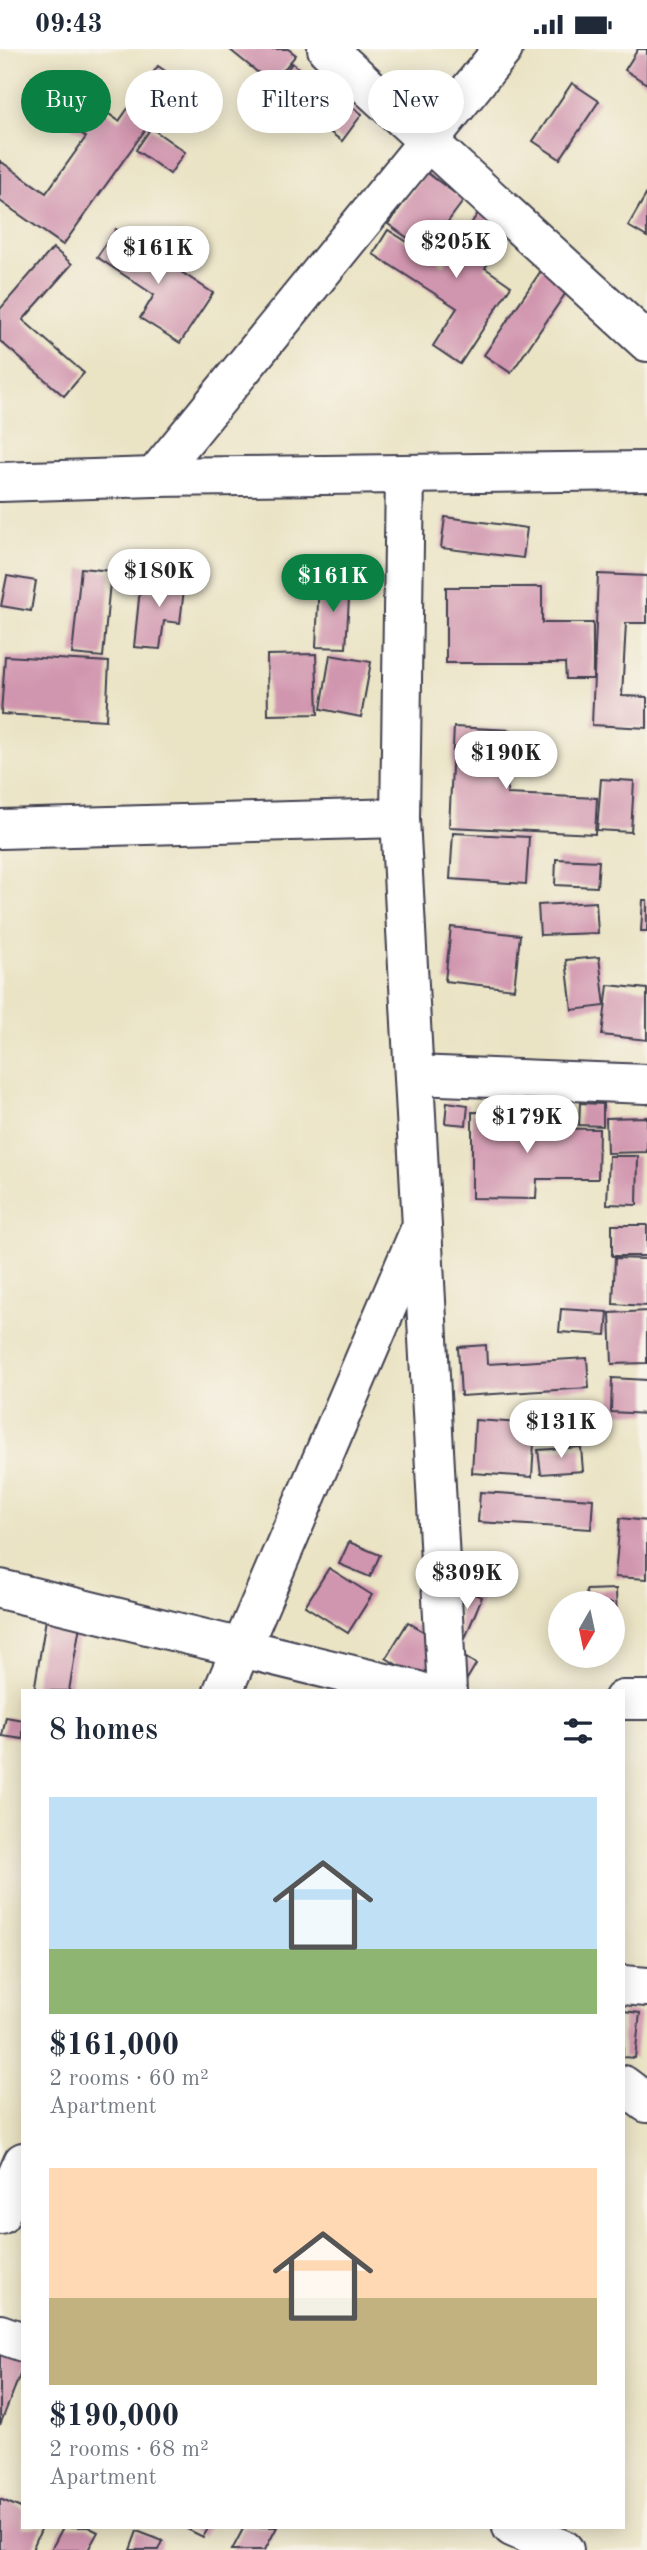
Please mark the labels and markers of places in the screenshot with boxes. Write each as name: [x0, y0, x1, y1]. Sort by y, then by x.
pin: $205K: [407, 221, 505, 280]
pin: $161K: [109, 226, 207, 286]
pin: $180K: [110, 549, 208, 609]
pin: $161K: [284, 554, 382, 614]
pin: $190K: [457, 731, 555, 791]
pin: $179K: [478, 1095, 576, 1155]
pin: $131K: [512, 1401, 610, 1460]
pin: $309K: [418, 1551, 516, 1611]

